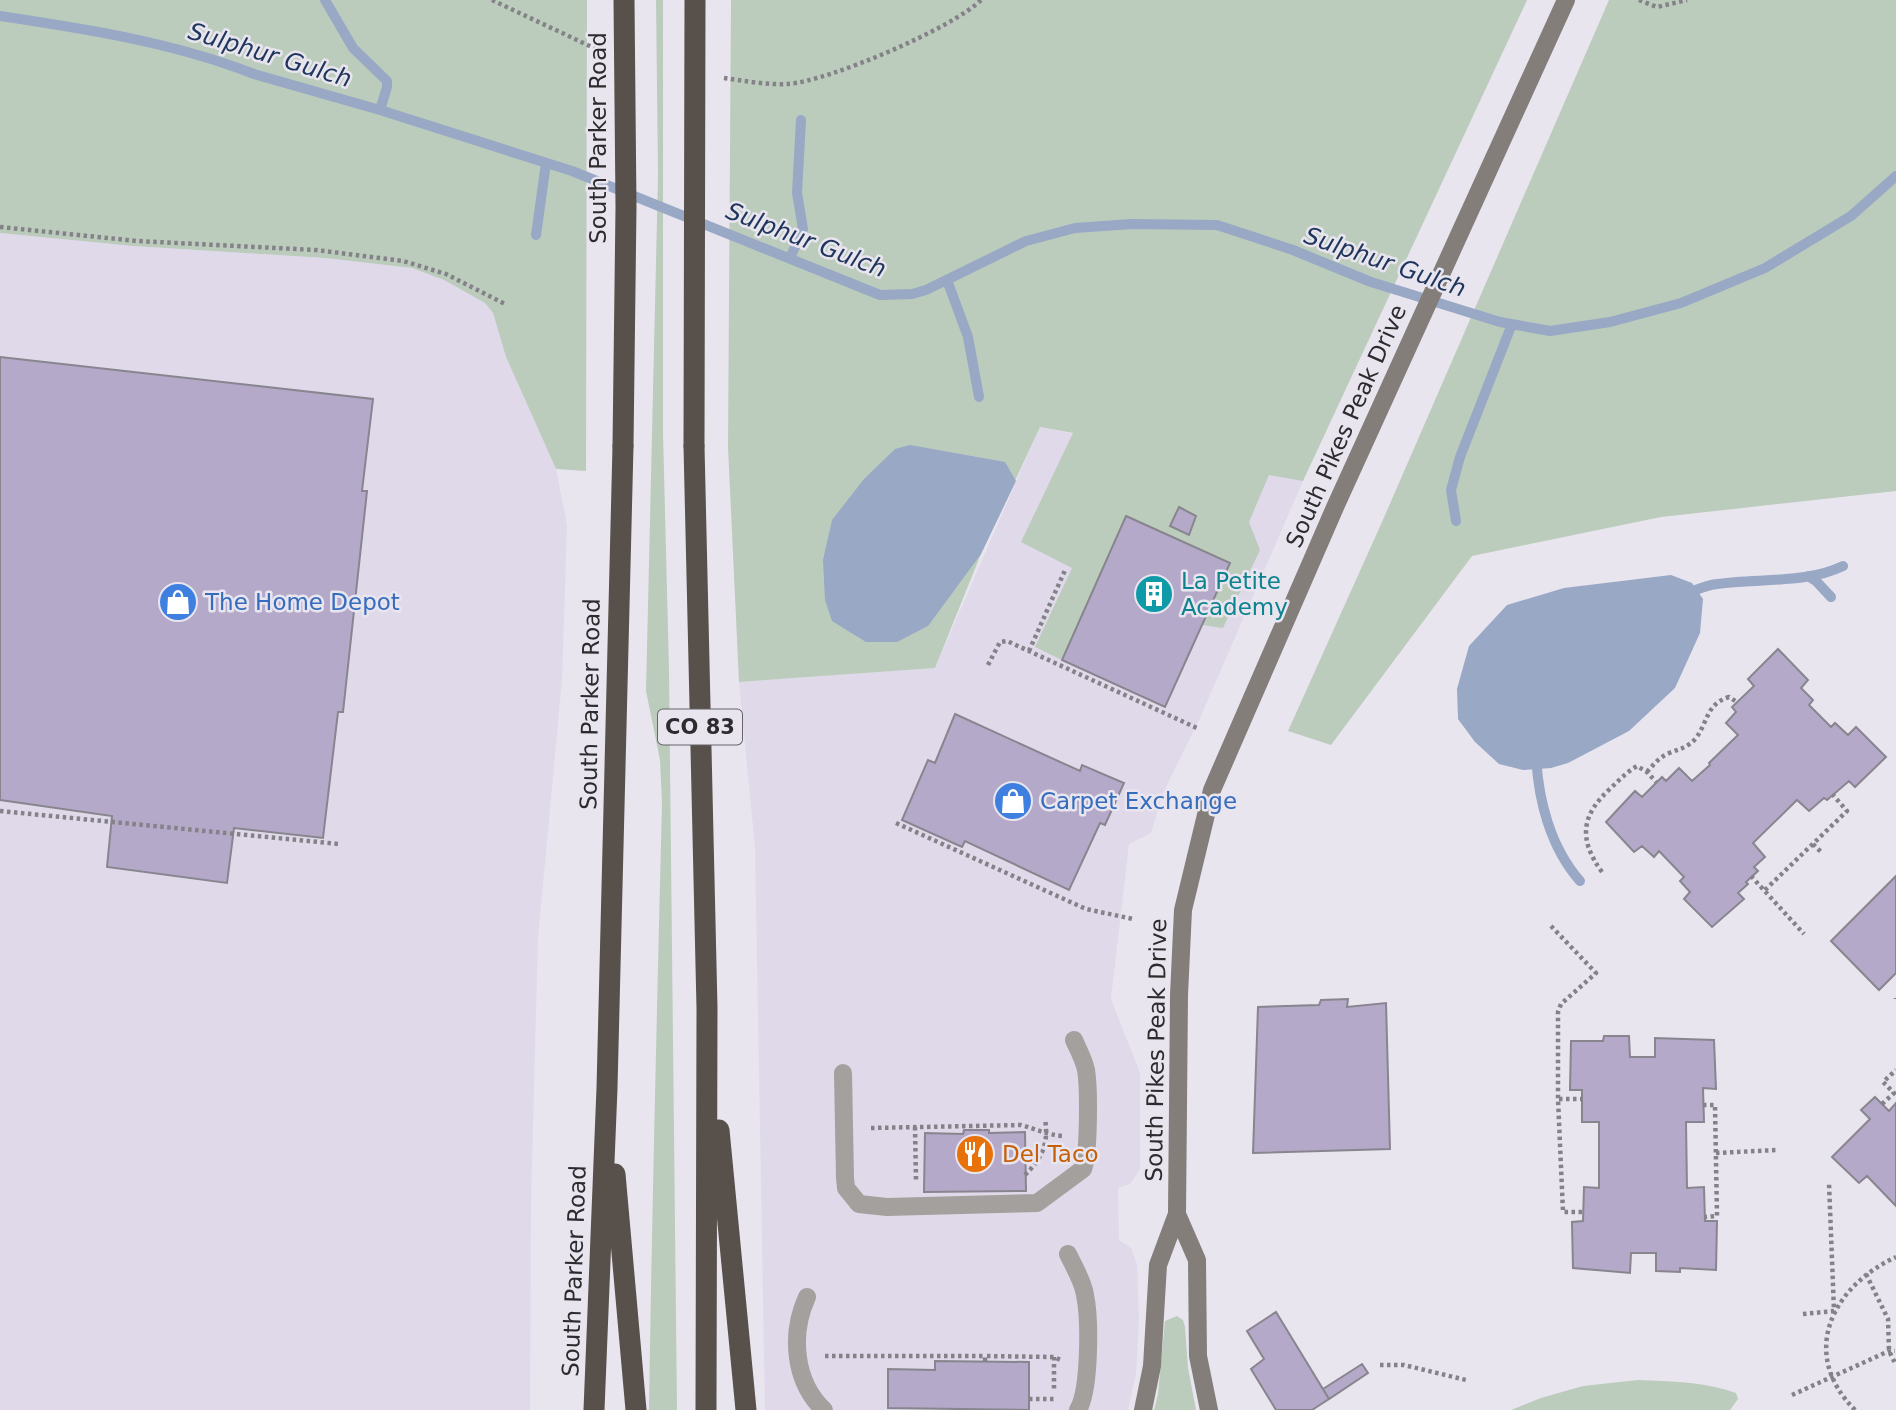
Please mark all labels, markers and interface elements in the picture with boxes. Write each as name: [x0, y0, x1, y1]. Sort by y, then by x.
water label: Sulphur Gulch: [185, 17, 355, 93]
street label: South Parker Road: [585, 32, 611, 244]
water label: Sulphur Gulch: [722, 197, 890, 283]
water label: Sulphur Gulch: [1300, 221, 1470, 303]
street label: South Pikes Peak Drive: [1281, 301, 1411, 551]
place label: La Petite Academy: [1181, 568, 1288, 620]
building icon: La Petite Academy: [1133, 573, 1175, 615]
shop icon: The Home Depot: [157, 581, 199, 623]
place label: The Home Depot: [204, 589, 400, 615]
street label: South Parker Road: [575, 598, 605, 810]
road number: CO 83: [658, 710, 742, 744]
shop icon: Carpet Exchange: [992, 780, 1034, 822]
place label: Carpet Exchange: [1040, 788, 1237, 814]
street label: South Pikes Peak Drive: [1141, 918, 1171, 1182]
restaurant icon: Del Taco: [954, 1133, 996, 1175]
place label: Del Taco: [1002, 1141, 1099, 1167]
street label: South Parker Road: [557, 1165, 591, 1377]

